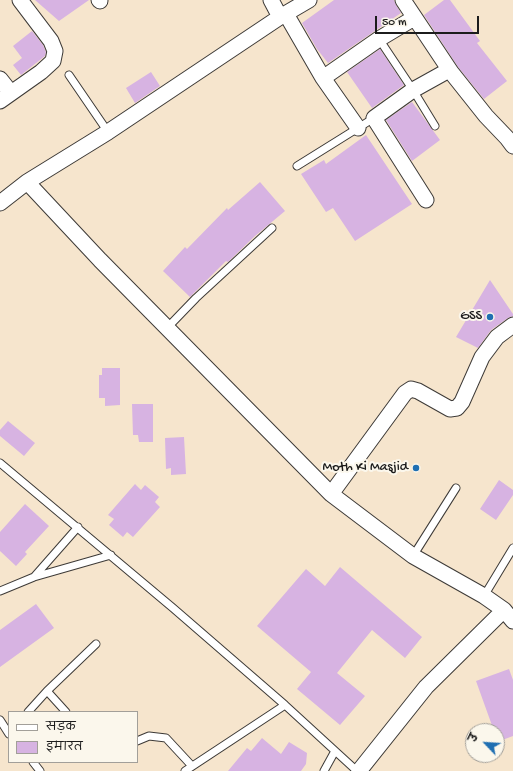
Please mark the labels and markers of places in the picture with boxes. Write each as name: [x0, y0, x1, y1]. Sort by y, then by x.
place label: GSS: [460, 309, 482, 325]
marker: GSS: [485, 312, 495, 322]
place label: Moth Ki Masjid: [322, 460, 408, 476]
marker: Moth Ki Masjid: [411, 463, 421, 473]

